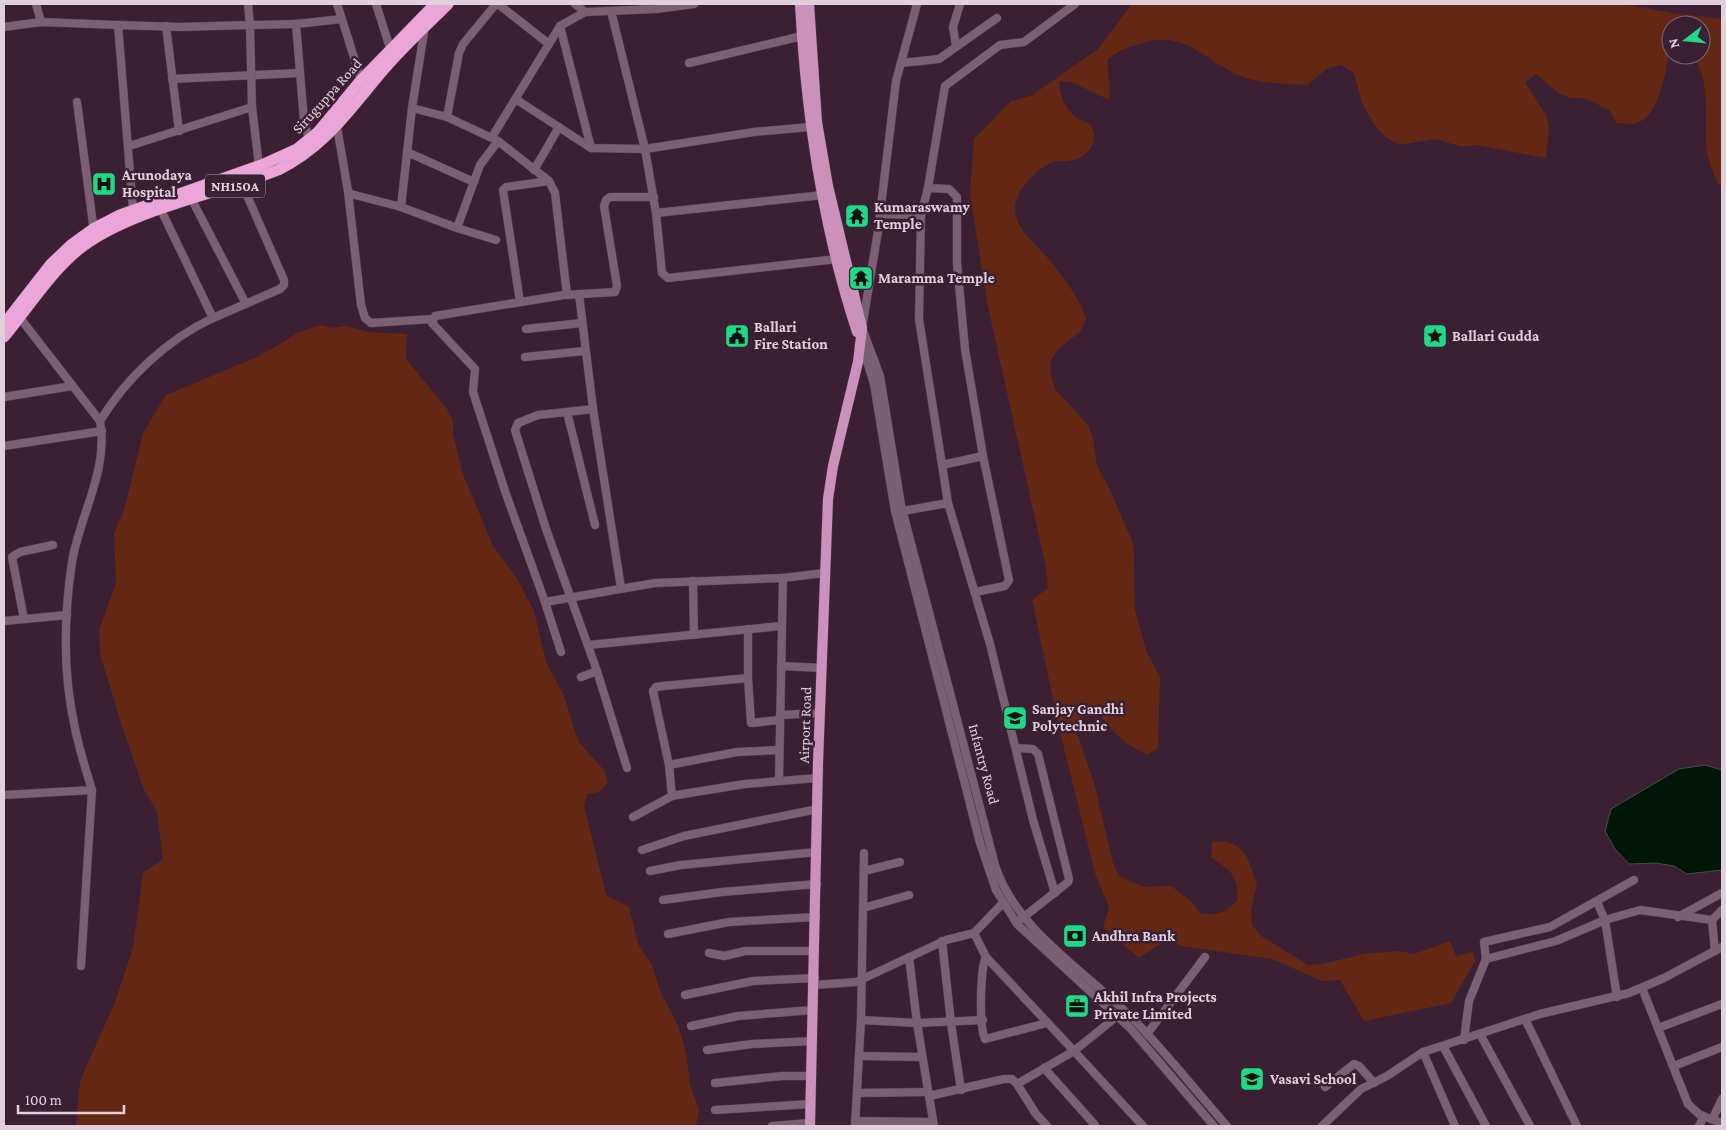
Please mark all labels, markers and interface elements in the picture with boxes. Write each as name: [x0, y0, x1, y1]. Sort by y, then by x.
north arrow: [1661, 15, 1711, 65]
text: N: [1664, 36, 1683, 50]
street label: Siruguppa Road: [289, 55, 366, 137]
place label: Arunodaya Hospital: [121, 167, 192, 200]
hospital icon: Arunodaya Hospital: [91, 171, 117, 197]
road number: NH150A: [205, 175, 265, 198]
place label: Kumaraswamy Temple: [874, 199, 971, 232]
temple icon: Kumaraswamy Temple: [844, 203, 870, 229]
temple icon: Maramma Temple: [848, 265, 874, 291]
place label: Maramma Temple: [878, 270, 995, 286]
place label: Ballari Fire Station: [754, 319, 828, 352]
public building icon: Ballari Fire Station: [724, 323, 750, 349]
place icon: Ballari Gudda: [1422, 323, 1448, 349]
place label: Ballari Gudda: [1452, 328, 1540, 344]
street label: Airport Road: [796, 686, 815, 764]
place label: Sanjay Gandhi Polytechnic: [1032, 701, 1124, 734]
school or university icon: Sanjay Gandhi Polytechnic: [1002, 705, 1028, 731]
street label: Infantry Road: [965, 722, 1002, 806]
bank icon: Andhra Bank: [1062, 923, 1088, 949]
place label: Andhra Bank: [1091, 928, 1176, 944]
place label: Akhil Infra Projects Private Limited: [1093, 989, 1217, 1022]
office icon: Akhil Infra Projects Private Limited: [1064, 993, 1090, 1019]
school or university icon: Vasavi School: [1239, 1066, 1265, 1092]
place label: Vasavi School: [1269, 1071, 1357, 1087]
scale bar: [18, 1082, 124, 1114]
text: 100 m: [25, 1092, 62, 1108]

